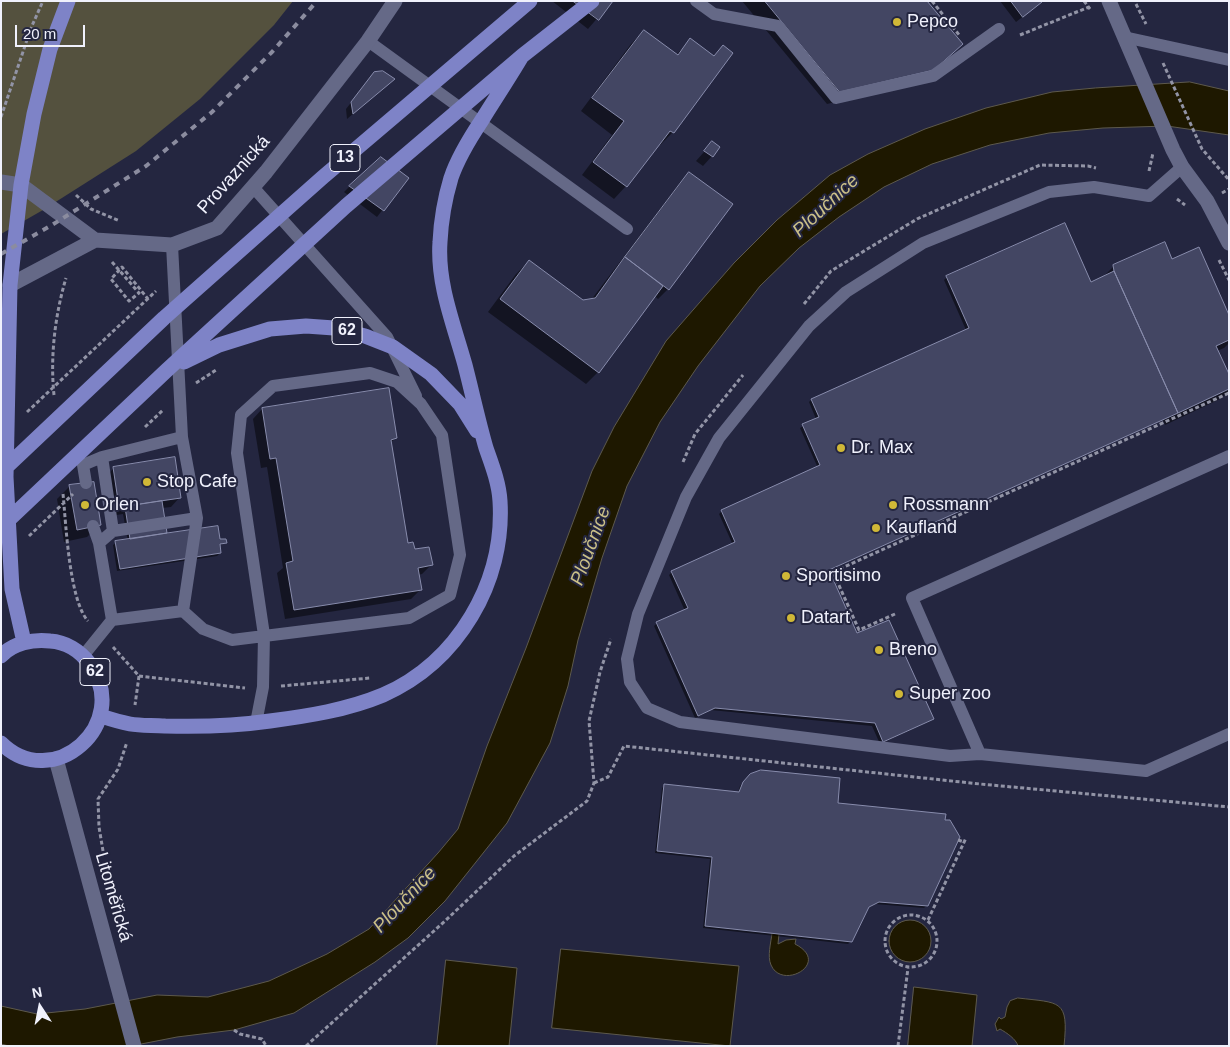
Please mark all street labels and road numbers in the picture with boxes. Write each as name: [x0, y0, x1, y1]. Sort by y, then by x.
street label: Provaznická: [193, 131, 275, 219]
road number: 13: [330, 144, 360, 172]
road number: 62: [332, 318, 362, 344]
road number: 62: [80, 659, 110, 686]
street label: Litoměřická: [90, 850, 136, 944]

